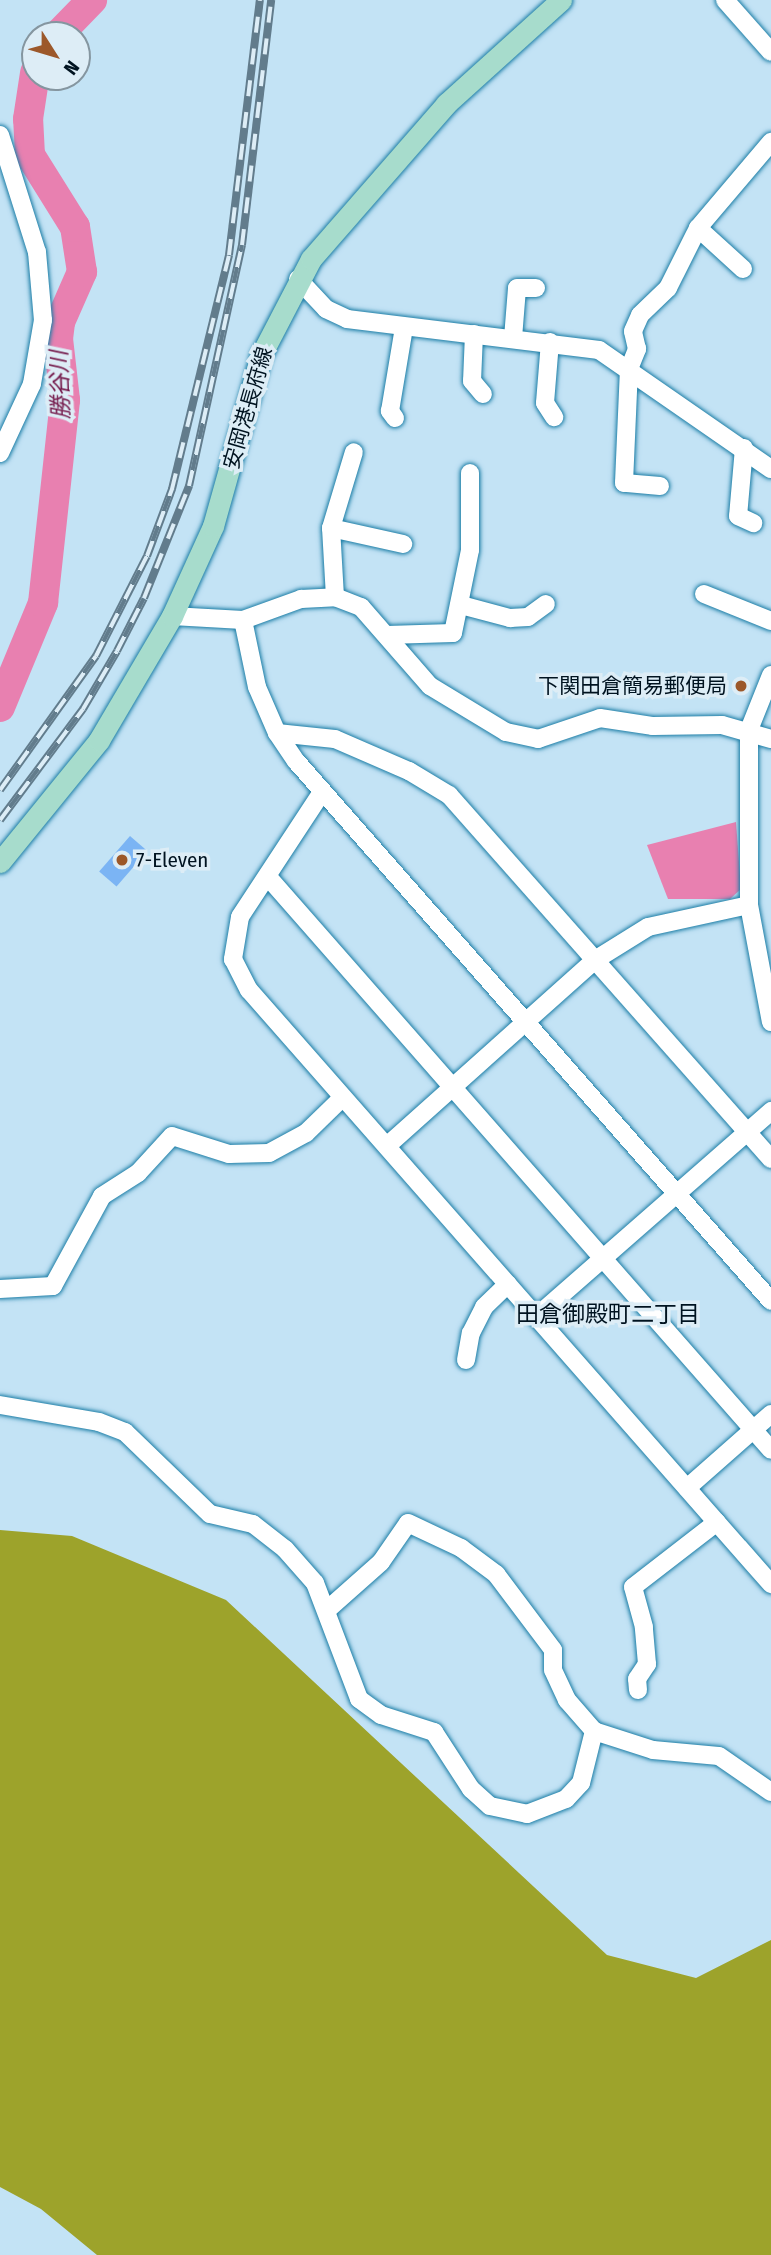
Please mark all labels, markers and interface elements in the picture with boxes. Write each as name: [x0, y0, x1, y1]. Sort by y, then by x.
north arrow: [21, 21, 91, 91]
text: N: [59, 56, 84, 79]
street label: 安岡港長府線: [219, 344, 277, 472]
water label: 勝谷川: [45, 350, 75, 420]
place label: 下関田倉簡易郵便局: [538, 673, 727, 699]
marker: 下関田倉簡易郵便局: [733, 678, 749, 694]
place label: 7-Eleven: [136, 847, 208, 873]
marker: 7-Eleven: [114, 852, 130, 868]
district label: 田倉御殿町二丁目: [516, 1300, 700, 1328]

